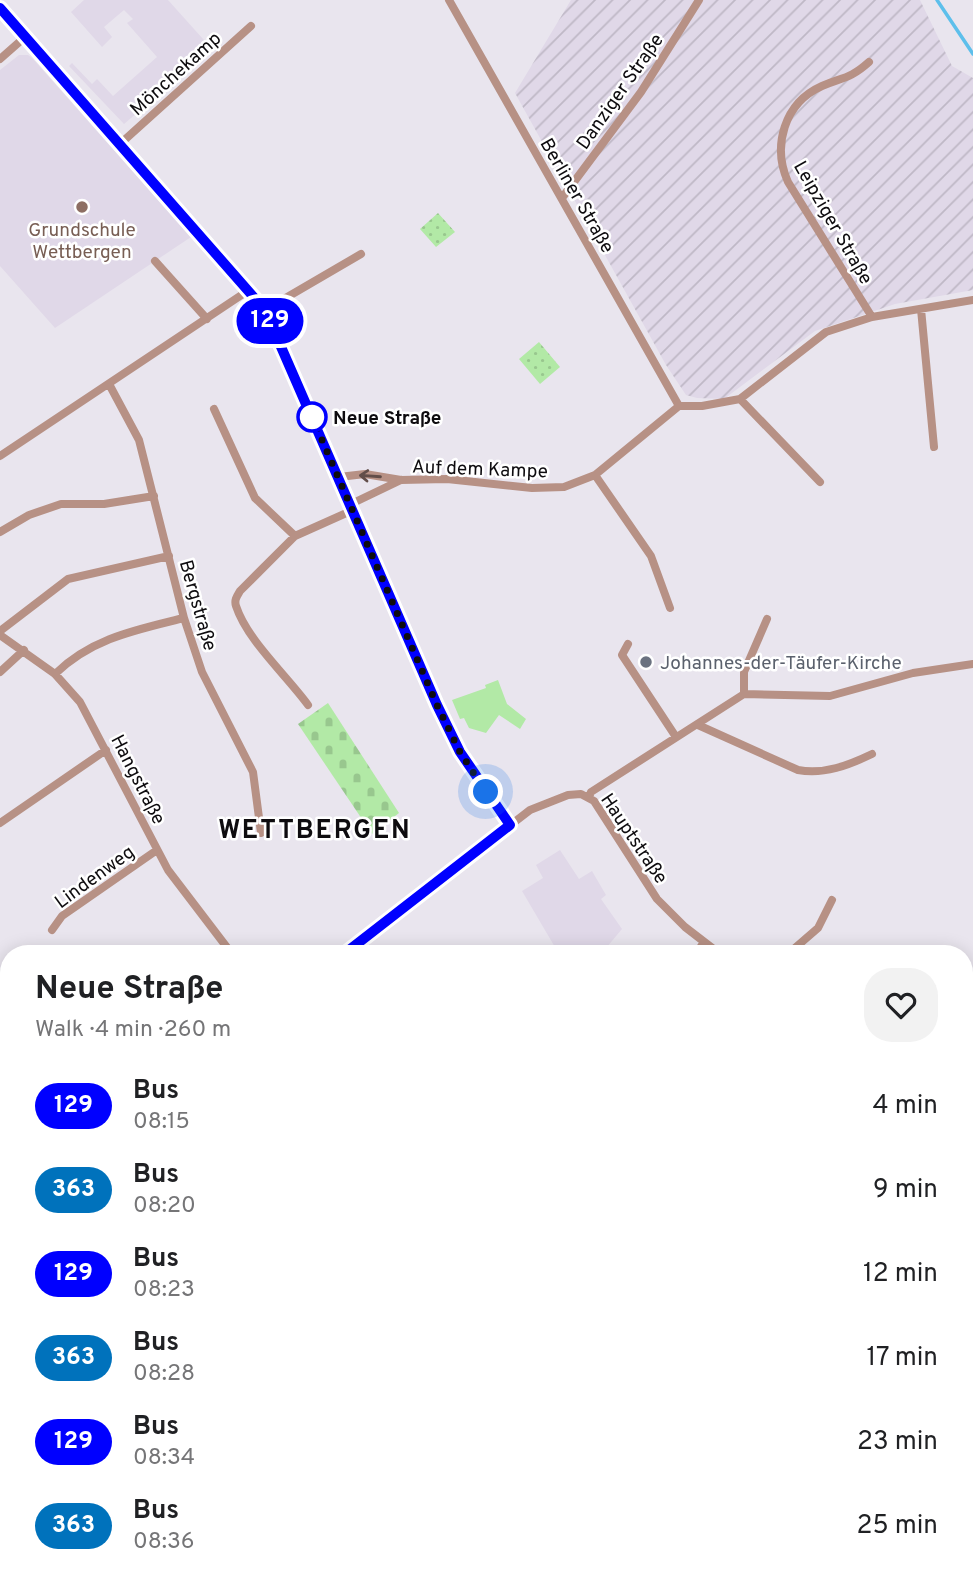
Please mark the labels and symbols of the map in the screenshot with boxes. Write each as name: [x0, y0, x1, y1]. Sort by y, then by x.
street label: Mönchekamp: [126, 27, 227, 122]
street label: Danziger Straße: [572, 29, 670, 155]
street label: Berliner Straße: [534, 134, 619, 258]
street label: Leipziger Straße: [787, 157, 877, 289]
marker: Grundschule Wettbergen: [74, 199, 90, 215]
place label: Grundschule Wettbergen: [28, 219, 136, 265]
line badge: 129: [230, 298, 310, 344]
marker: Neue Straße: [297, 402, 327, 432]
place label: Neue Straße: [333, 407, 441, 431]
street label: Auf dem Kampe: [412, 456, 548, 484]
one-way arrow: [359, 469, 382, 482]
street label: Bergstraße: [173, 557, 222, 654]
place label: Johannes-der-Täufer-Kirche: [660, 652, 902, 676]
marker: Johannes-der-Täufer-Kirche: [638, 654, 654, 670]
street label: Hangstraße: [104, 731, 170, 829]
your location: [468, 774, 503, 809]
street label: Hauptstraße: [594, 789, 672, 889]
district label: WETTBERGEN: [218, 815, 412, 848]
street label: Lindenweg: [51, 841, 140, 915]

